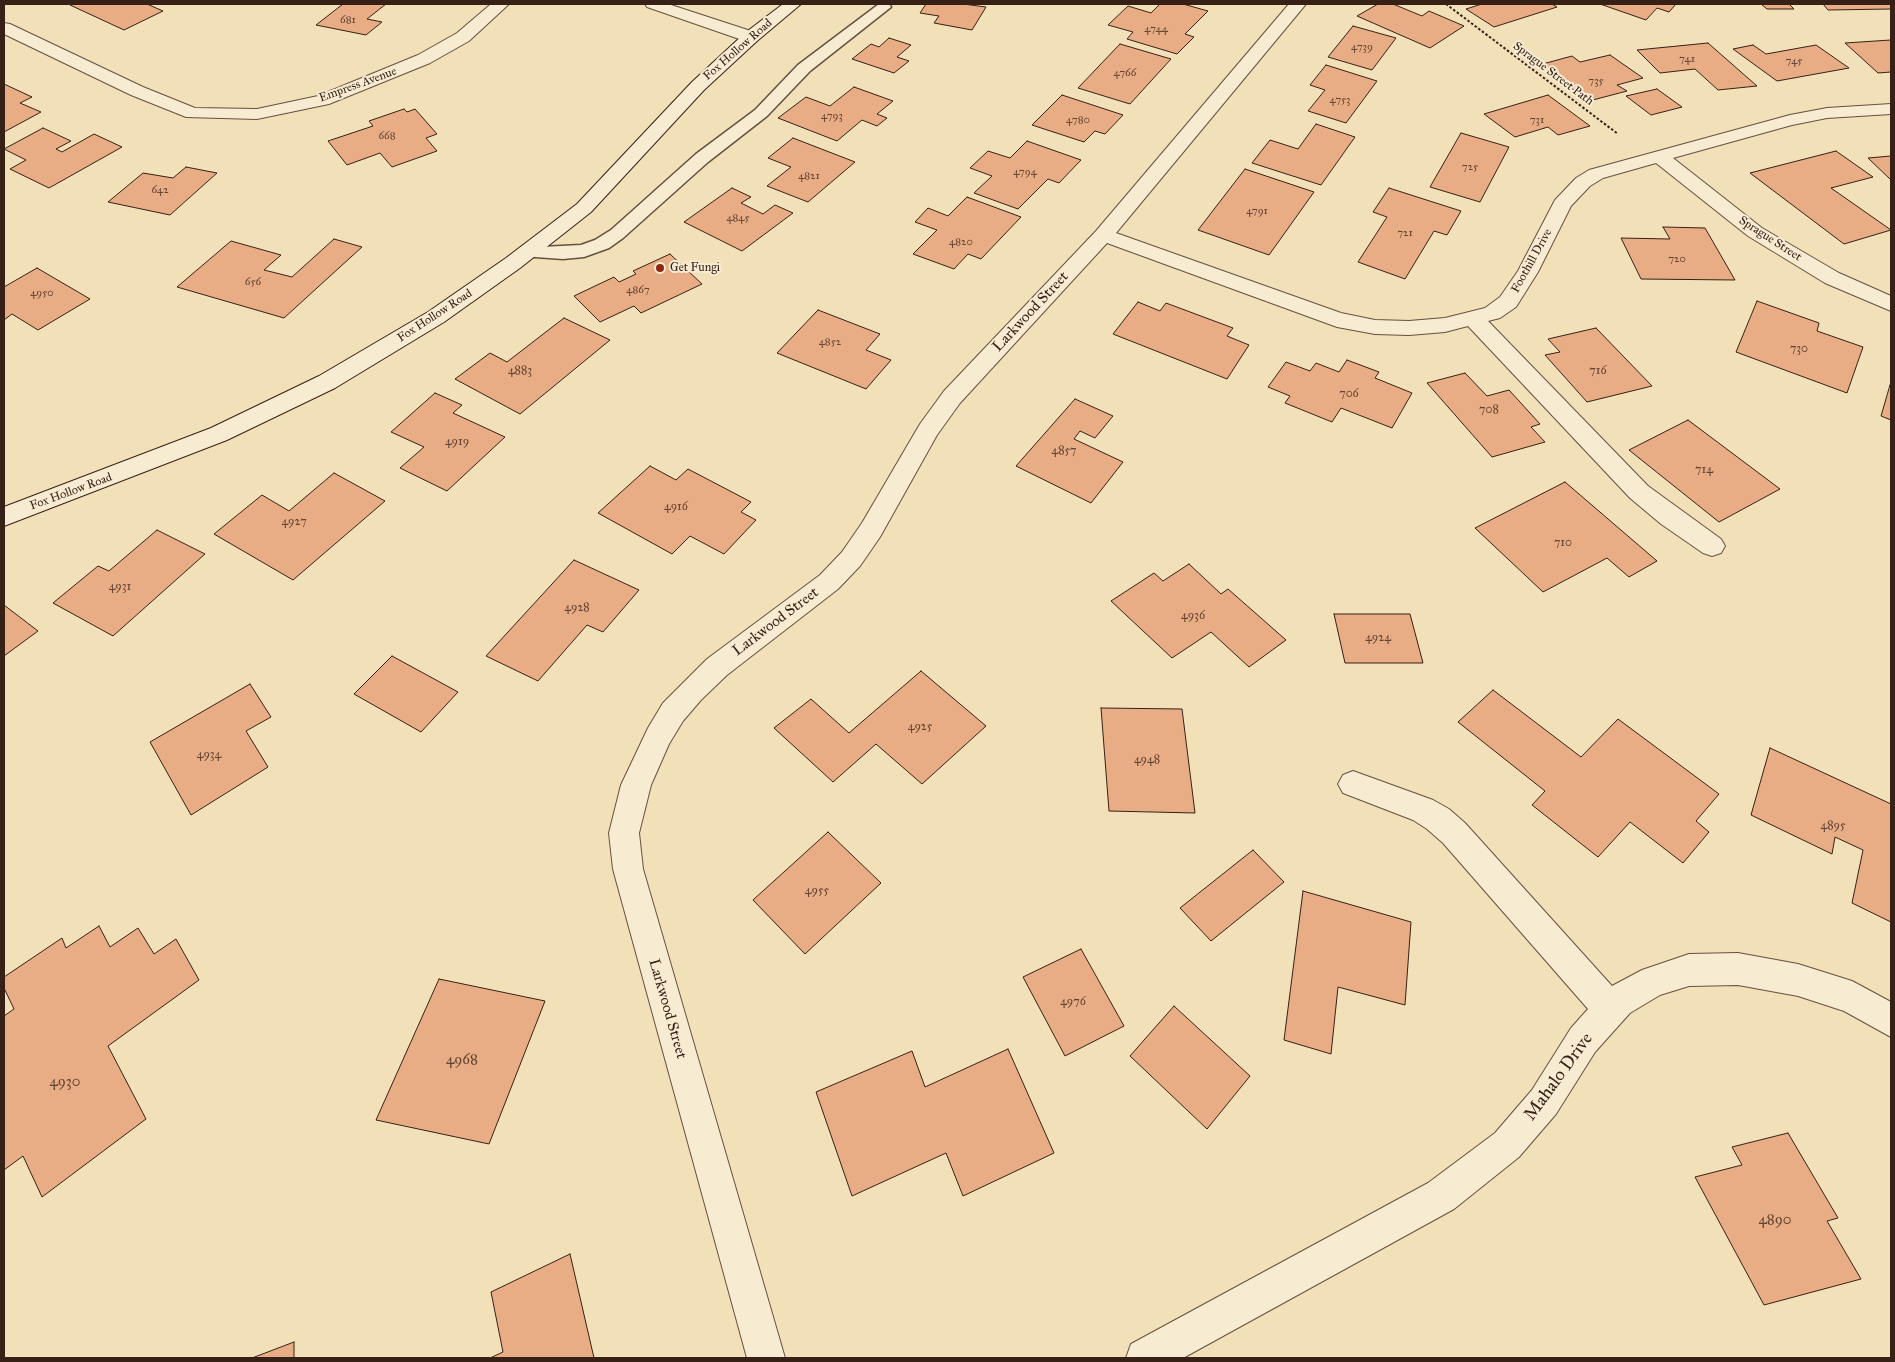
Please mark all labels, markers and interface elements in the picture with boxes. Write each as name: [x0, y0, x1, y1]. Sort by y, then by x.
house number: 681: [340, 13, 356, 27]
street label: Fox Hollow Road: [701, 16, 775, 84]
house number: 4744: [1144, 22, 1168, 36]
street label: Sprague Street Path: [1510, 39, 1596, 109]
house number: 4739: [1351, 40, 1373, 54]
house number: 741: [1679, 52, 1695, 66]
house number: 745: [1786, 54, 1802, 68]
street label: Empress Avenue: [317, 64, 399, 106]
house number: 4766: [1114, 66, 1136, 80]
house number: 735: [1588, 74, 1604, 88]
house number: 4753: [1329, 93, 1351, 107]
house number: 4793: [821, 109, 843, 123]
house number: 4780: [1066, 113, 1090, 127]
house number: 731: [1530, 113, 1544, 127]
house number: 668: [378, 129, 396, 143]
house number: 725: [1462, 160, 1478, 174]
house number: 4794: [1013, 165, 1037, 179]
house number: 4821: [798, 169, 820, 183]
house number: 642: [151, 183, 169, 197]
house number: 4791: [1246, 204, 1268, 218]
house number: 4845: [726, 211, 750, 225]
street label: Sprague Street: [1736, 213, 1804, 265]
house number: 721: [1397, 226, 1413, 240]
street label: Foothill Drive: [1509, 227, 1555, 295]
house number: 4820: [949, 235, 973, 249]
house number: 720: [1668, 252, 1686, 266]
place label: Get Fungi: [670, 261, 720, 275]
marker: Get Fungi: [654, 262, 666, 274]
street label: Larkwood Street: [989, 268, 1073, 356]
house number: 656: [245, 275, 261, 289]
house number: 4867: [626, 283, 650, 297]
house number: 4950: [30, 286, 54, 300]
street label: Fox Hollow Road: [395, 286, 475, 346]
house number: 4852: [819, 335, 841, 349]
house number: 730: [1790, 342, 1808, 356]
house number: 4883: [508, 364, 532, 378]
house number: 716: [1589, 364, 1607, 378]
house number: 706: [1339, 387, 1359, 401]
house number: 708: [1479, 403, 1499, 417]
house number: 4919: [445, 435, 469, 449]
house number: 4857: [1051, 444, 1077, 458]
house number: 714: [1695, 463, 1713, 477]
street label: Fox Hollow Road: [28, 470, 114, 514]
house number: 4916: [664, 500, 688, 514]
house number: 4927: [281, 515, 307, 529]
house number: 710: [1554, 536, 1572, 550]
house number: 4931: [109, 580, 131, 594]
street label: Larkwood Street: [729, 584, 823, 660]
house number: 4928: [564, 601, 590, 615]
house number: 4936: [1181, 609, 1205, 623]
house number: 4924: [1365, 631, 1391, 645]
house number: 4925: [908, 720, 932, 734]
house number: 4934: [197, 748, 221, 762]
house number: 4948: [1134, 753, 1160, 767]
house number: 4895: [1820, 819, 1846, 833]
house number: 4955: [805, 884, 829, 898]
street label: Larkwood Street: [644, 957, 690, 1061]
house number: 4976: [1060, 995, 1086, 1009]
street label: Mahalo Drive: [1520, 1029, 1598, 1125]
house number: 4968: [446, 1051, 478, 1069]
house number: 4930: [49, 1073, 81, 1091]
house number: 4890: [1758, 1211, 1792, 1229]

